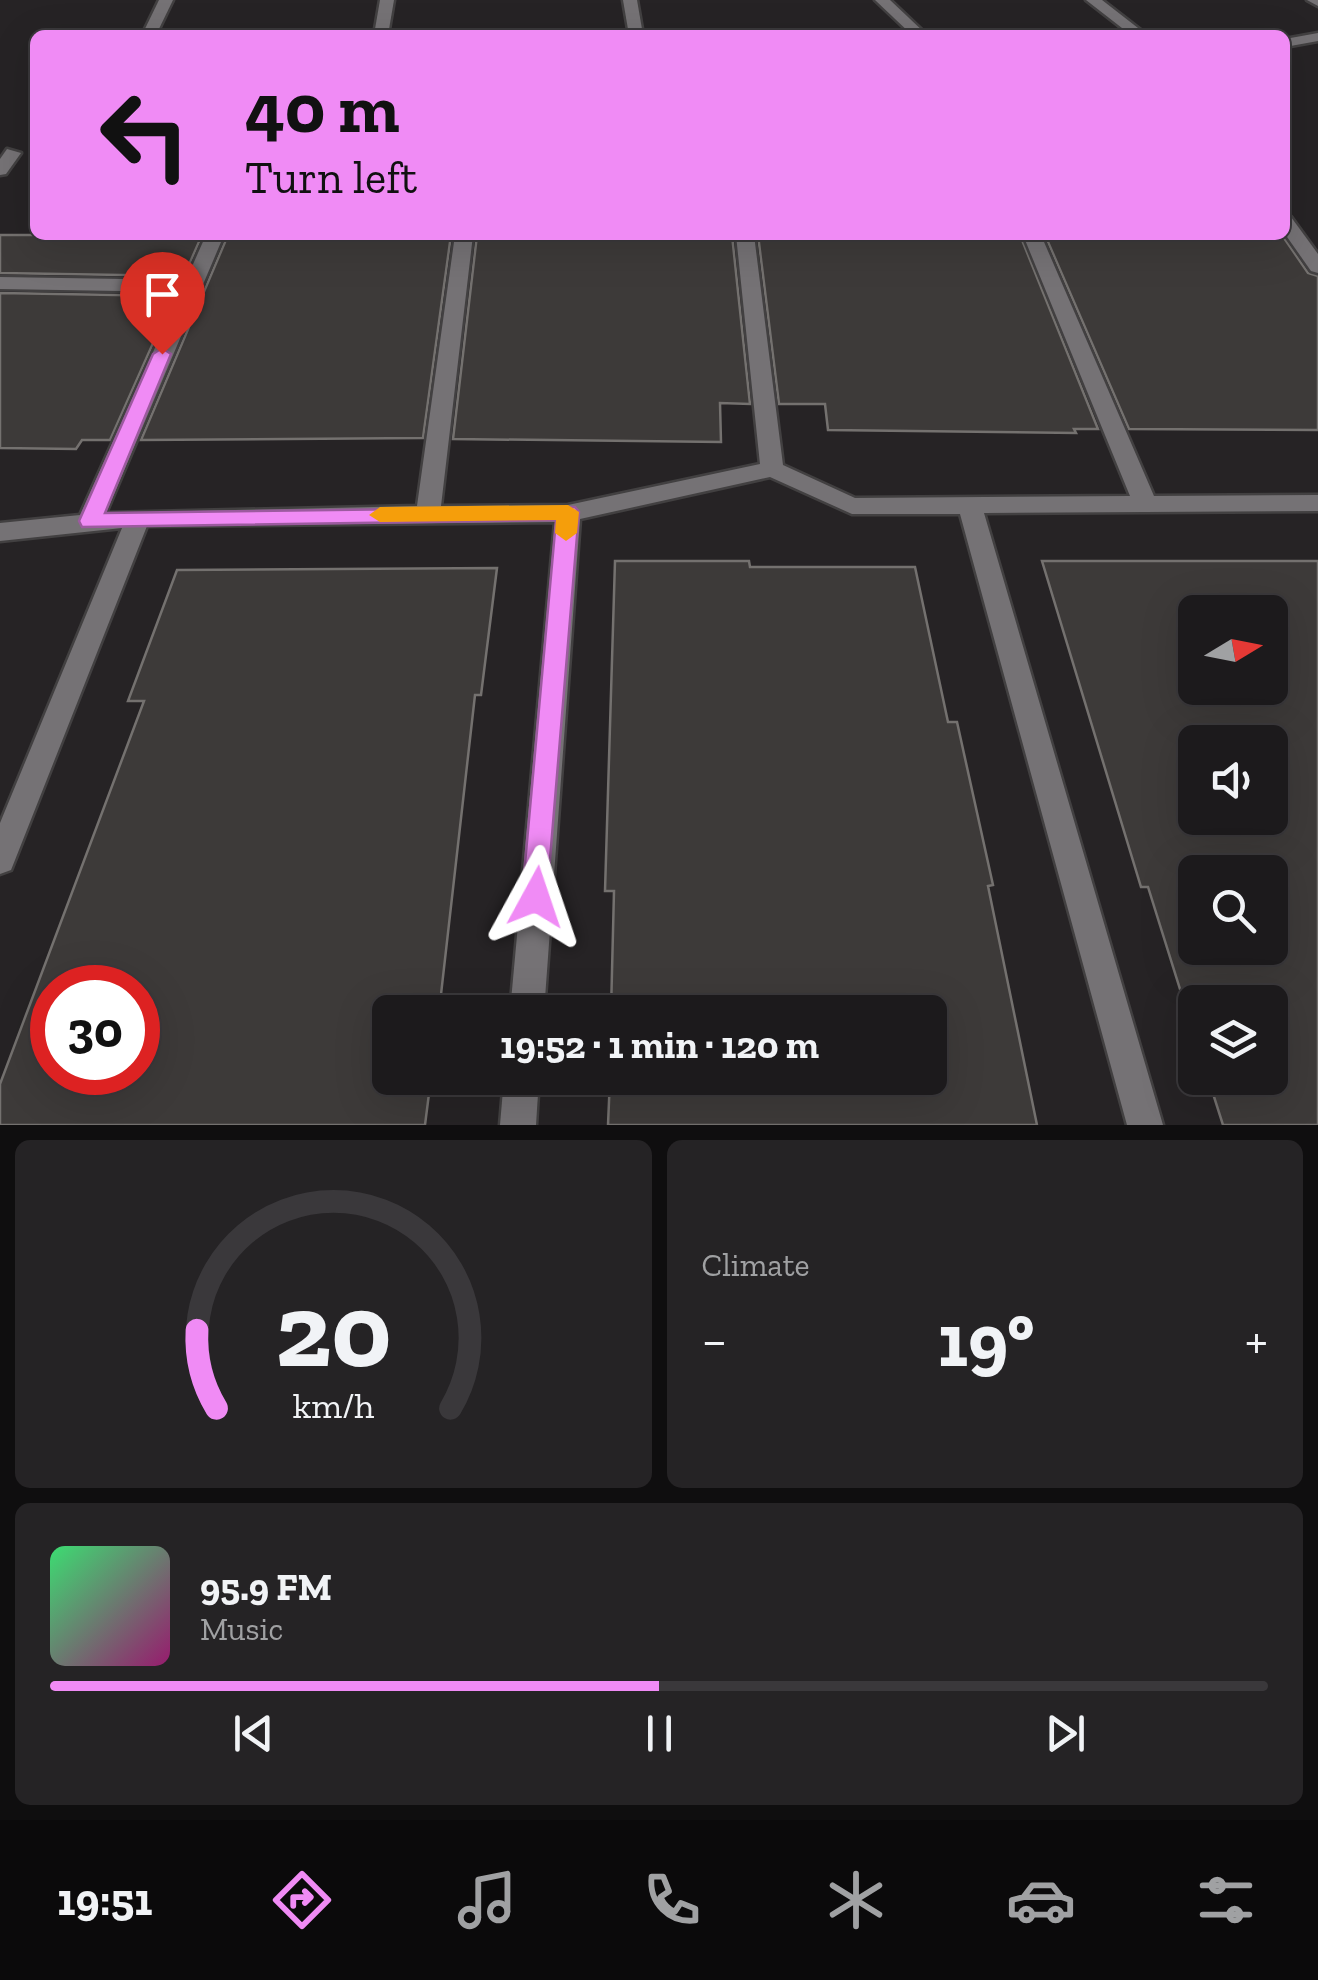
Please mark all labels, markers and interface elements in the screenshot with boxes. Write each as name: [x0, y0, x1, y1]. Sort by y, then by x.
text: 40 m: [245, 66, 400, 150]
icon: left: [80, 70, 210, 200]
text: Turn left: [245, 151, 417, 205]
pin: [120, 252, 205, 355]
icon: arrive: [135, 267, 190, 322]
north arrow: [1178, 595, 1288, 705]
map controls: [1178, 595, 1288, 1095]
button: sound: [1178, 725, 1288, 835]
position arrow: [484, 845, 588, 949]
button: search: [1178, 855, 1288, 965]
speed limit sign: 30: [30, 965, 160, 1095]
button: layers: [1178, 985, 1288, 1095]
text: 19:52 · 1 min · 120 m: [500, 1022, 819, 1068]
text: Climate: [702, 1246, 810, 1284]
text: 20: [275, 1268, 391, 1393]
text: 19°: [938, 1295, 1034, 1385]
text: −: [702, 1307, 727, 1373]
text: +: [1245, 1307, 1268, 1373]
text: km/h: [292, 1384, 374, 1427]
text: 95.9 FM: [200, 1564, 332, 1610]
text: Music: [200, 1610, 283, 1648]
icon: previous: [226, 1706, 281, 1761]
icon: pause: [632, 1706, 687, 1761]
icon: next: [1038, 1706, 1093, 1761]
icon: directions: [267, 1865, 337, 1935]
icon: music: [452, 1865, 522, 1935]
icon: phone: [637, 1865, 707, 1935]
icon: climate: [821, 1865, 891, 1935]
icon: car: [1006, 1865, 1076, 1935]
icon: filters: [1191, 1865, 1261, 1935]
text: 19:51: [57, 1873, 152, 1927]

